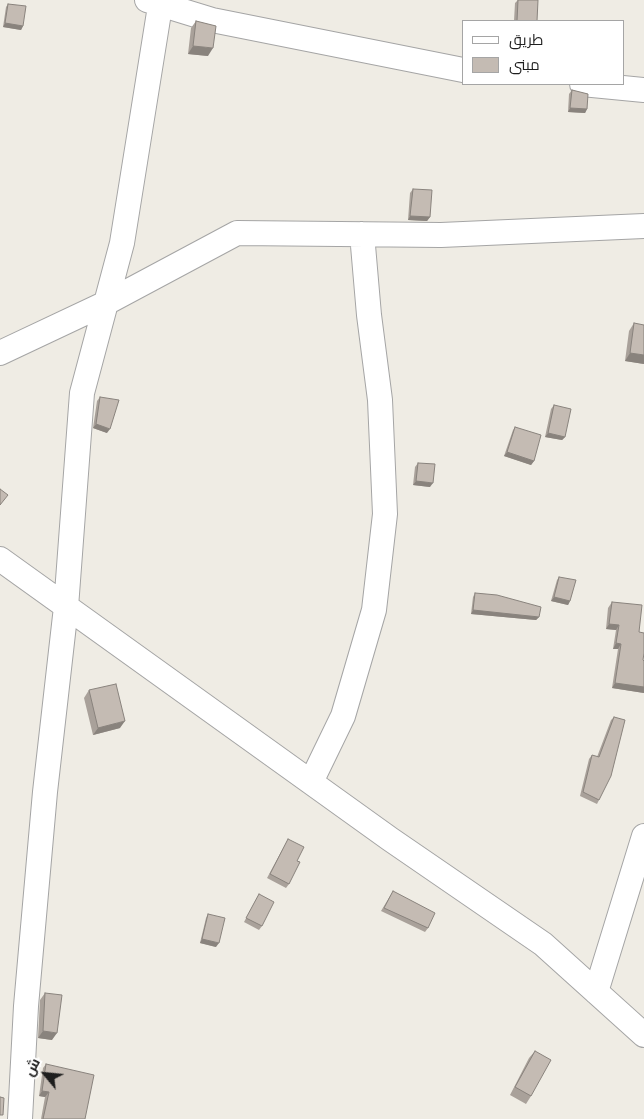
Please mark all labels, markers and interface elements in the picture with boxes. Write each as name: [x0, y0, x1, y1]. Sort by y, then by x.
legend: [462, 20, 624, 85]
text: طريق: [509, 30, 543, 49]
text: مبنى: [509, 55, 540, 74]
north arrow: [20, 1049, 70, 1099]
text: ش: [20, 1055, 44, 1079]

